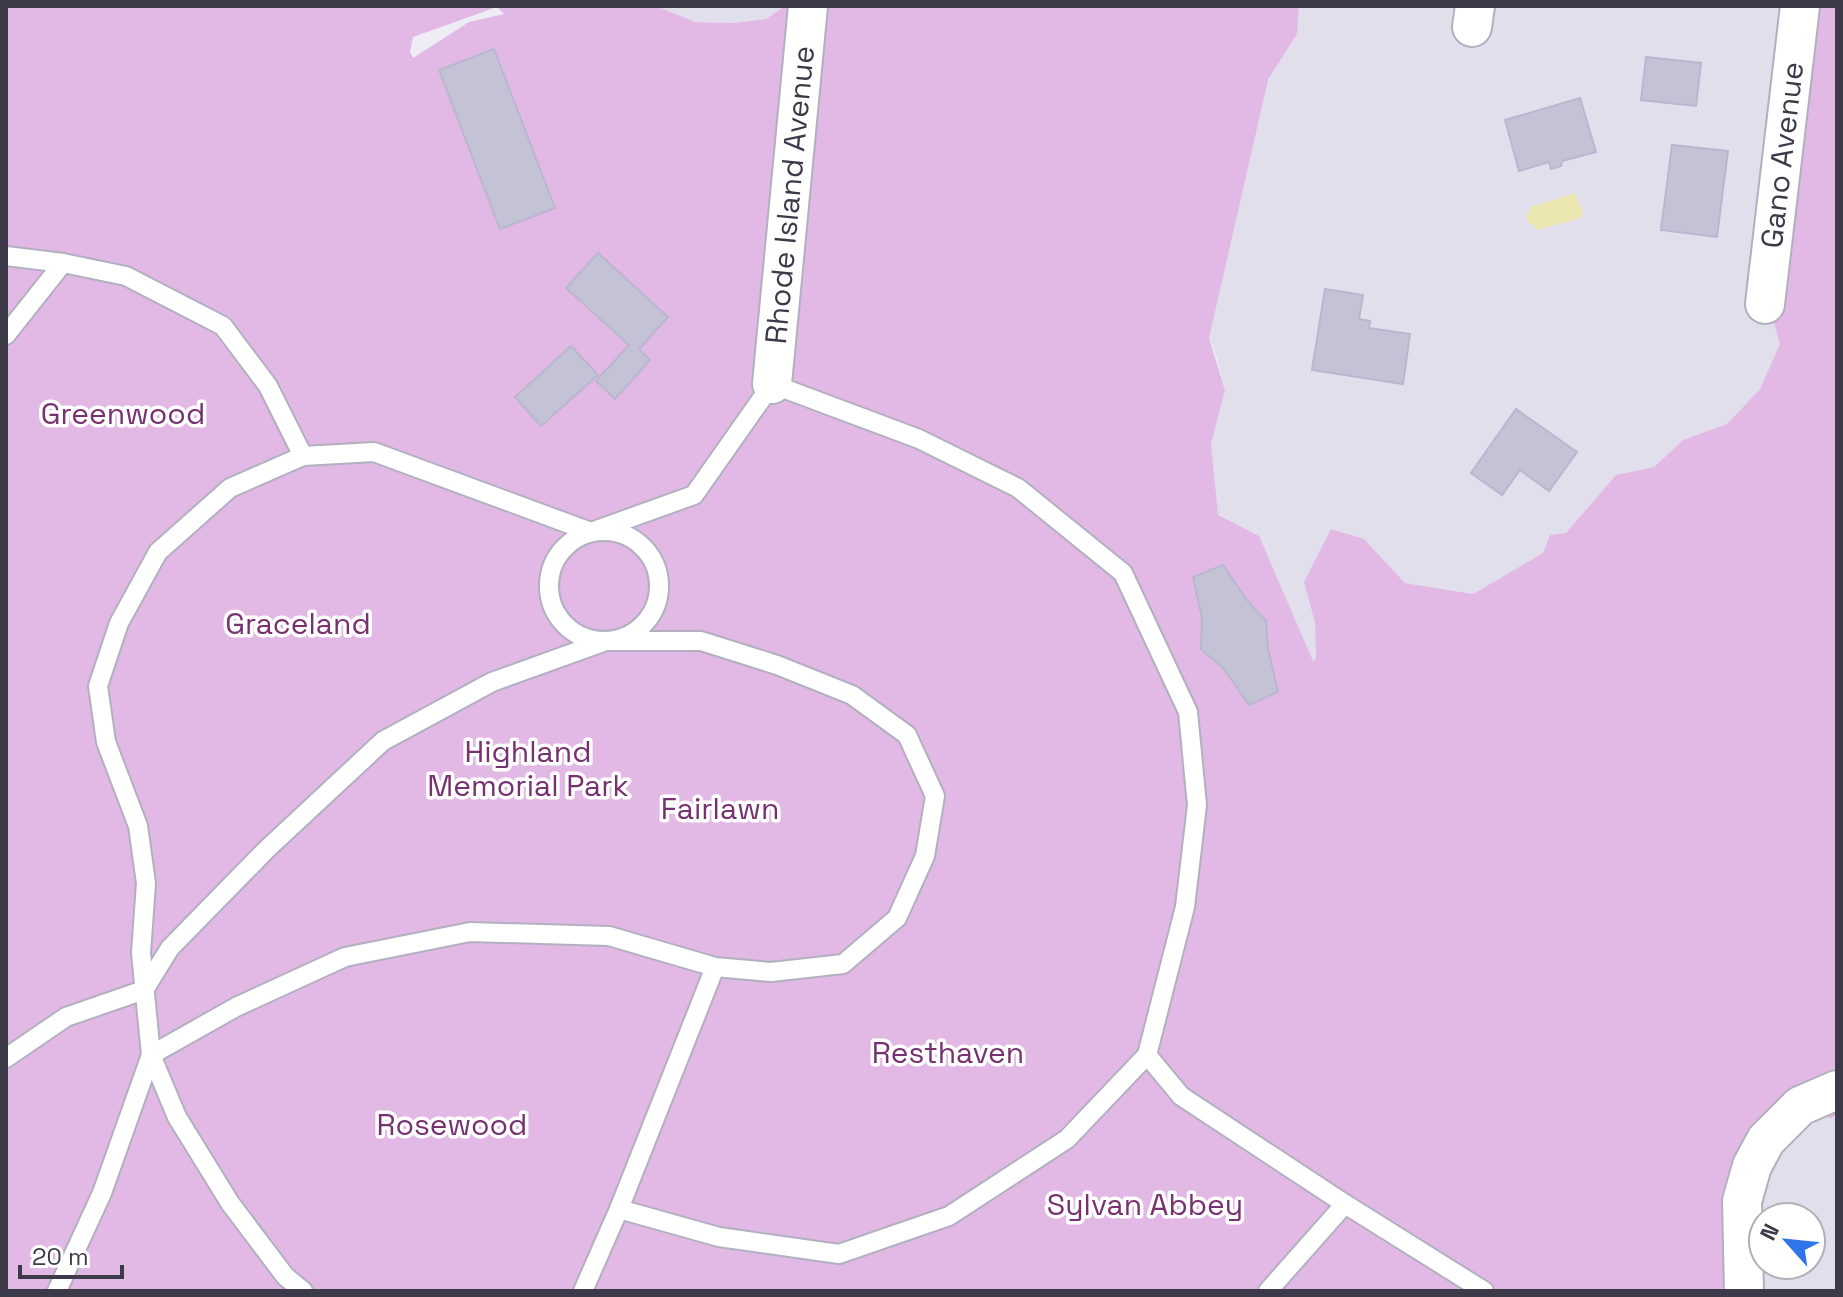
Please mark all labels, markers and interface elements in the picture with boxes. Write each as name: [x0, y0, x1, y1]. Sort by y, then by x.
street label: Rhode Island Avenue: [756, 44, 823, 346]
street label: Gano Avenue: [1752, 60, 1812, 250]
park label: Greenwood: [41, 394, 205, 433]
park label: Graceland: [225, 604, 371, 643]
park label: Highland Memorial Park: [427, 732, 629, 805]
park label: Fairlawn: [661, 789, 779, 828]
park label: Resthaven: [872, 1033, 1024, 1072]
park label: Rosewood: [377, 1105, 527, 1144]
park label: Sylvan Abbey: [1047, 1185, 1243, 1224]
north arrow: [1747, 1201, 1827, 1281]
text: N: [1753, 1219, 1785, 1245]
scale bar: [20, 1229, 122, 1279]
text: 20 m: [32, 1241, 89, 1272]

